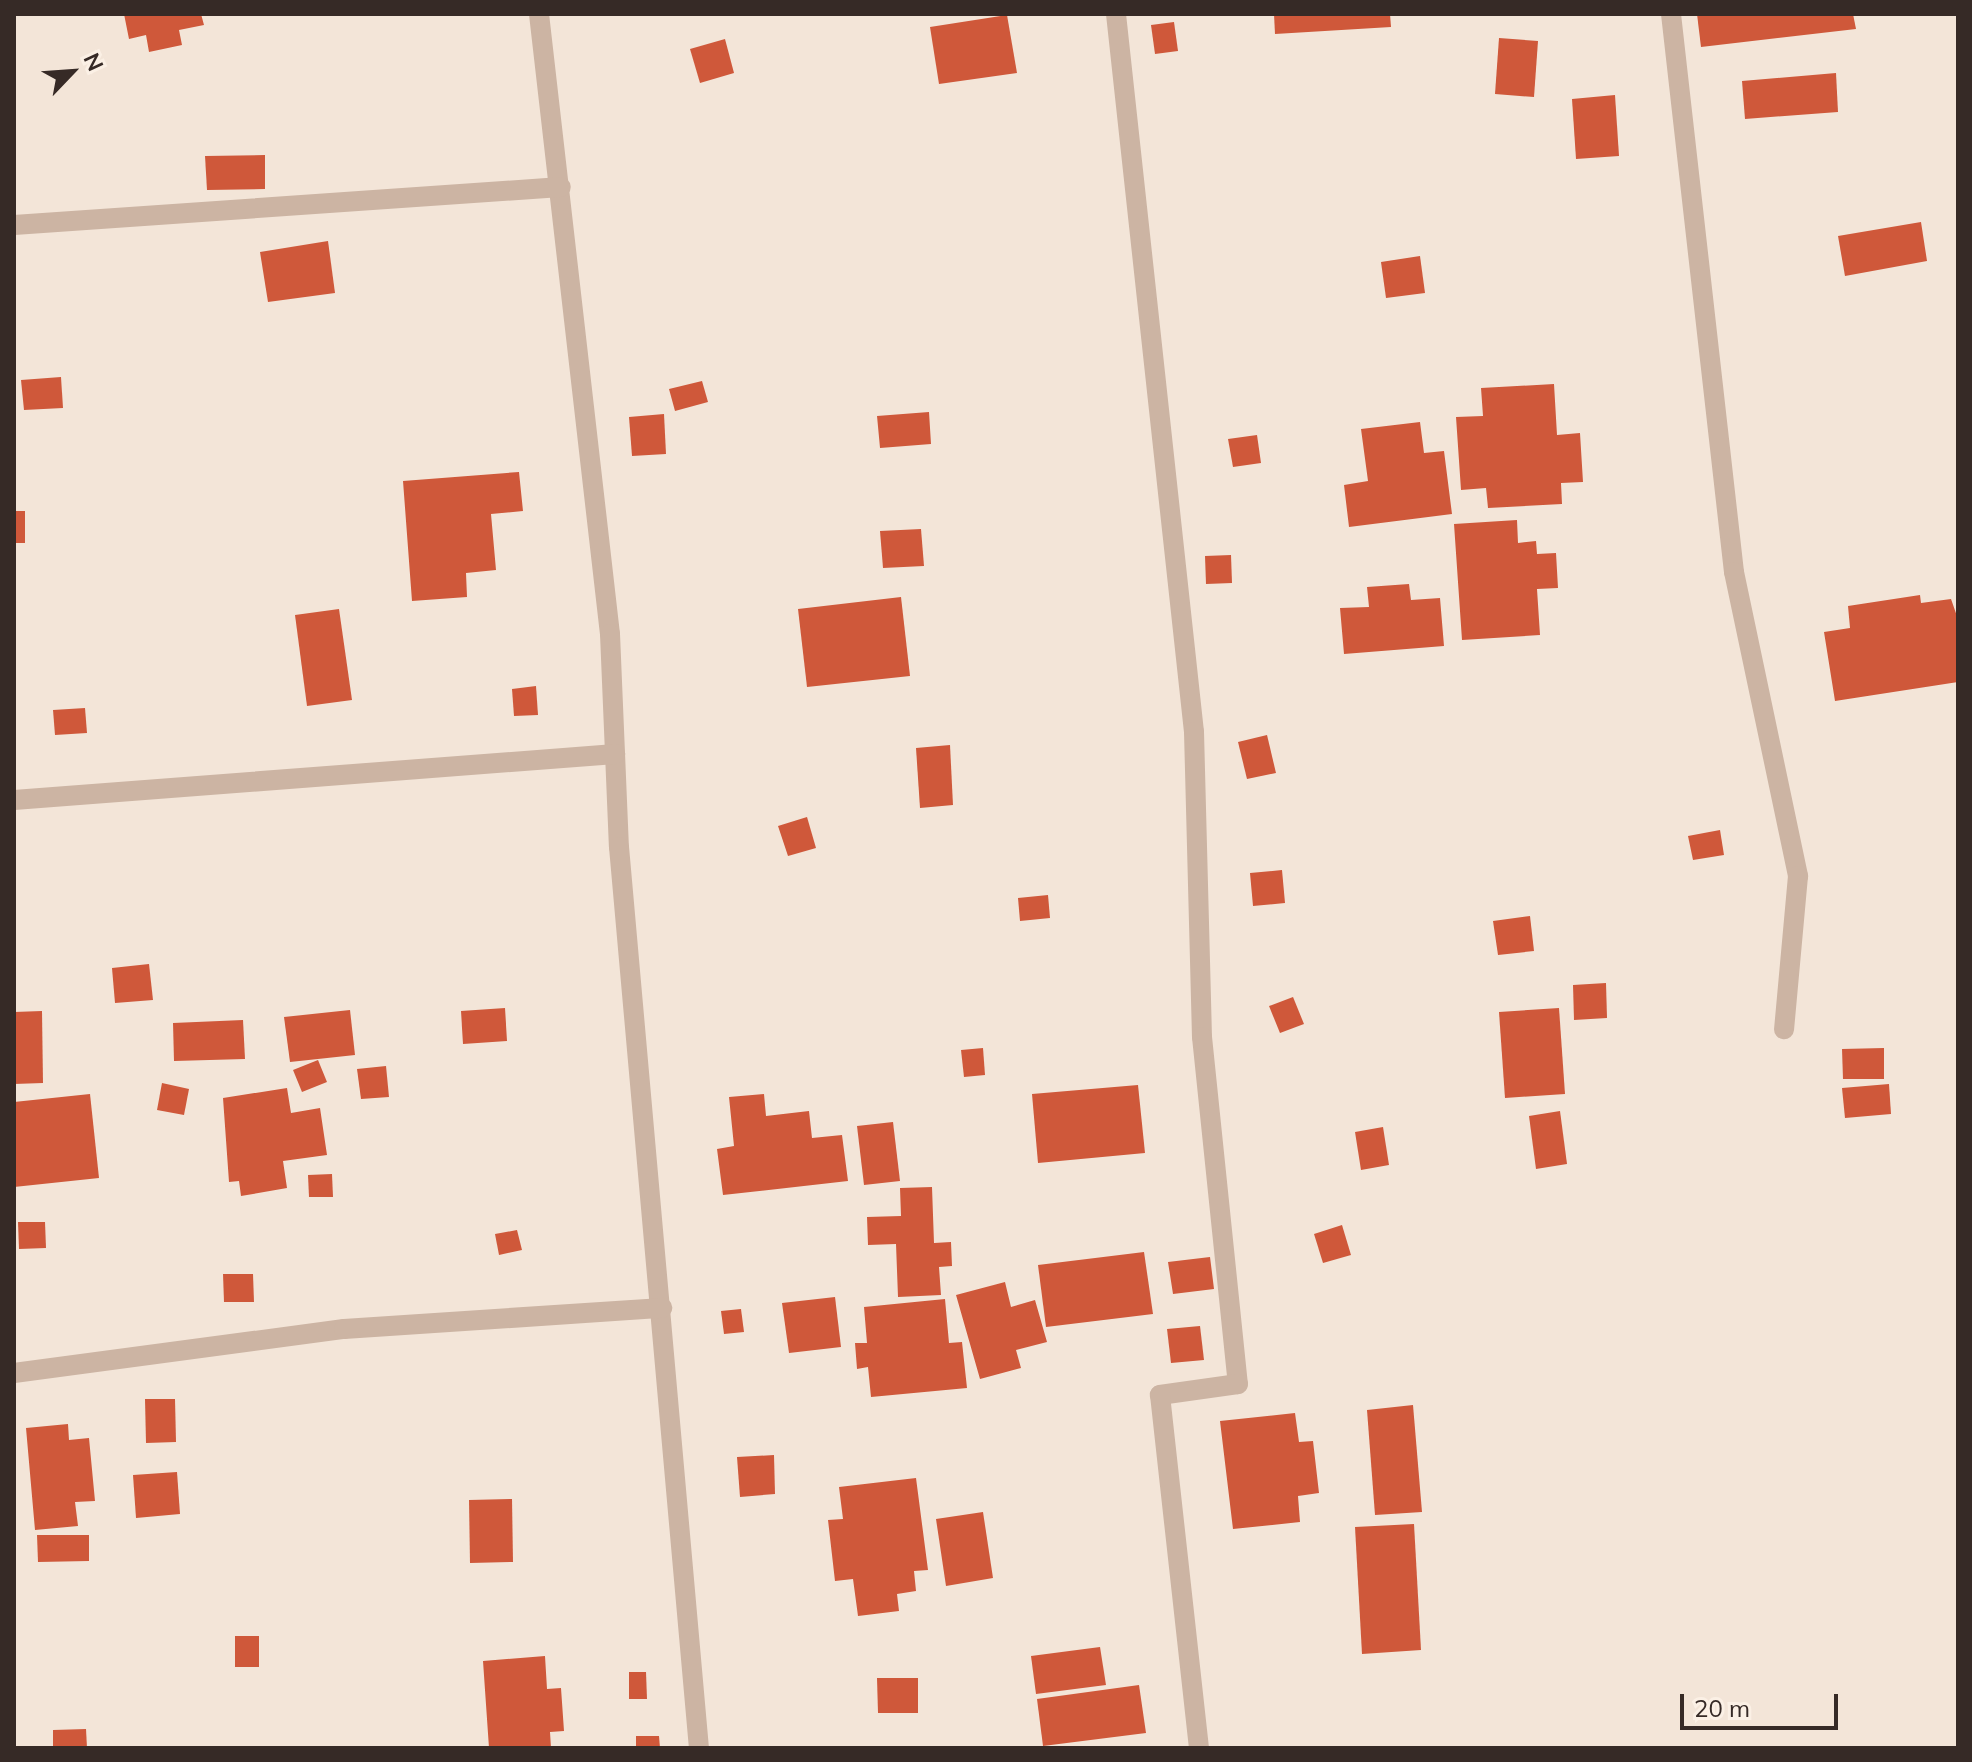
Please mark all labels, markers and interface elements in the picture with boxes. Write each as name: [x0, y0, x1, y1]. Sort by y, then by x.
north arrow: [32, 32, 112, 112]
text: N: [78, 48, 110, 75]
scale bar: [1684, 1678, 1842, 1728]
text: 20 m: [1694, 1693, 1750, 1723]

